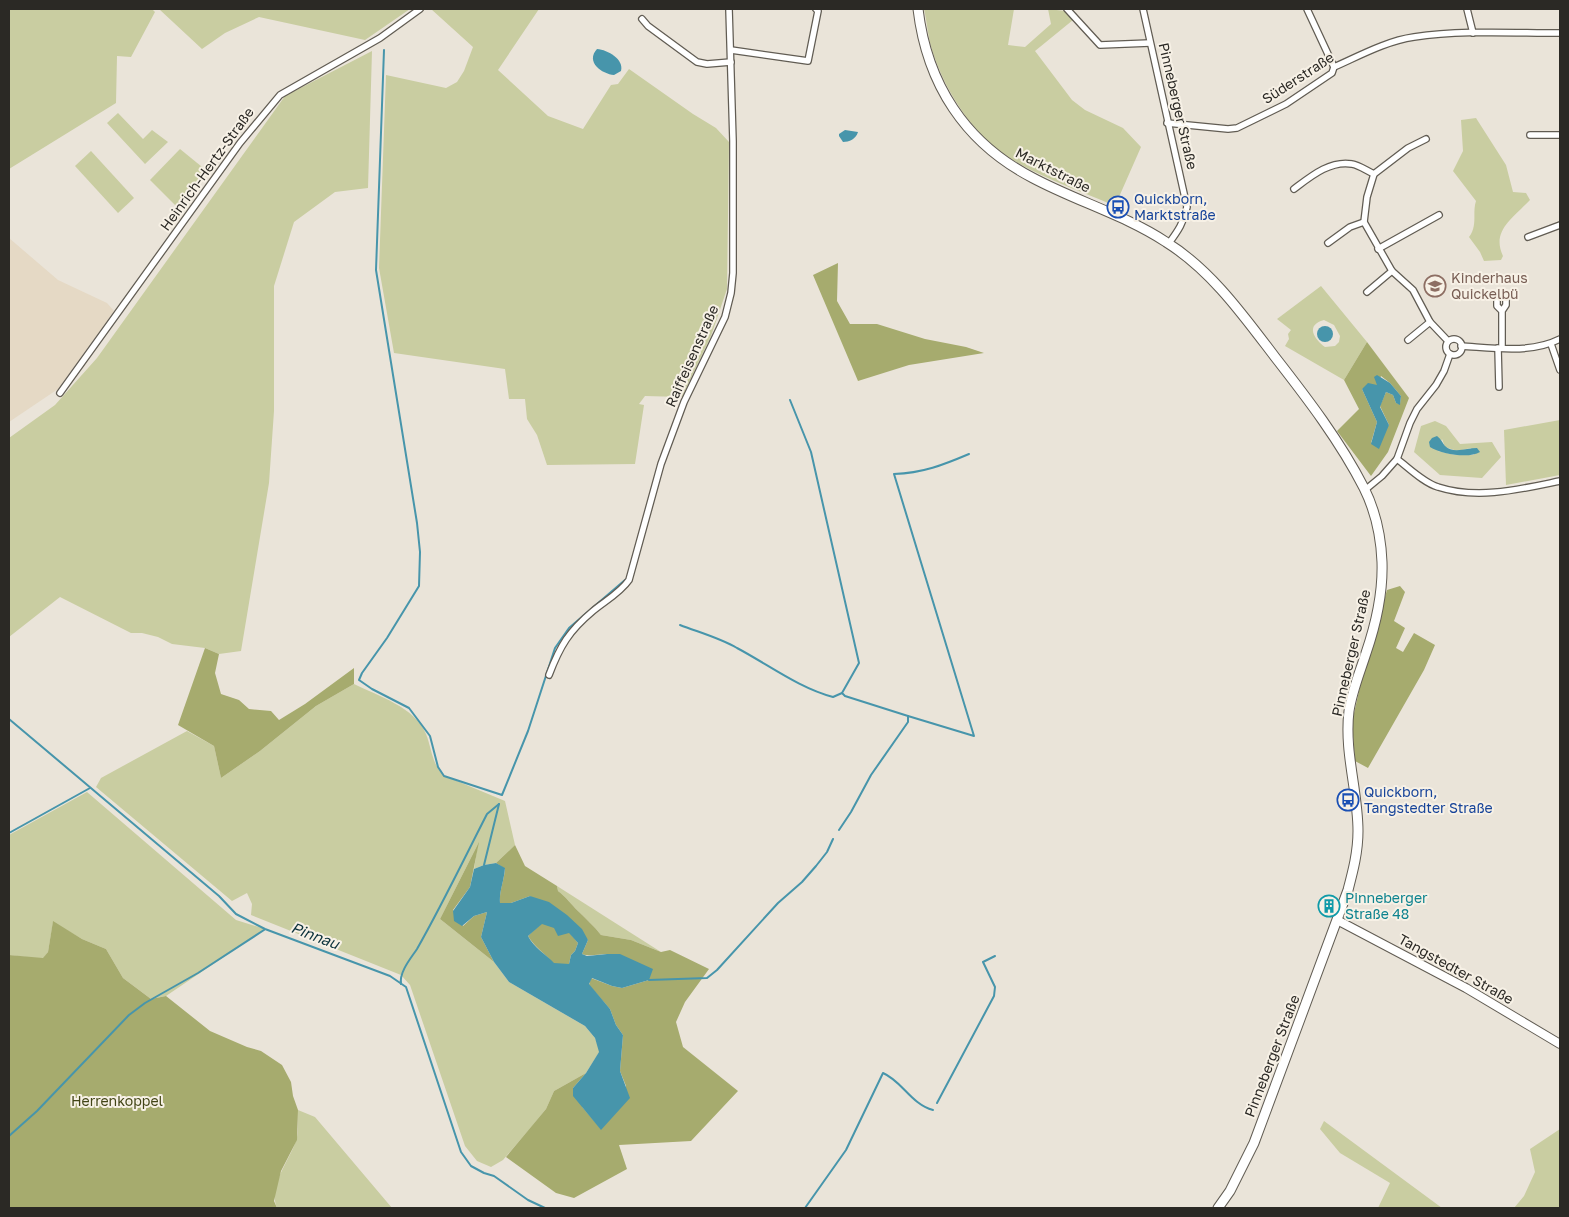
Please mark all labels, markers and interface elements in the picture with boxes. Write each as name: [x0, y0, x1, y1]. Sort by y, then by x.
street label: Pinneberger Straße: [1156, 41, 1201, 171]
street label: Süderstraße: [1259, 48, 1337, 107]
street label: Heinrich-Hertz-Straße: [156, 104, 257, 234]
street label: Marktstraße: [1013, 143, 1093, 196]
place label: Quickborn, Marktstraße: [1134, 190, 1216, 223]
bus stop icon: Quickborn, Marktstraße: [1106, 195, 1130, 219]
place label: Kinderhaus Quickelbü: [1451, 269, 1528, 302]
school or university icon: Kinderhaus Quickelbü: [1423, 274, 1447, 298]
street label: Raiffeisenstraße: [661, 302, 722, 409]
street label: Pinneberger Straße: [1328, 588, 1373, 718]
place label: Quickborn, Tangstedter Straße: [1364, 783, 1493, 816]
bus stop icon: Quickborn, Tangstedter Straße: [1336, 788, 1360, 812]
place label: Pinneberger Straße 48: [1345, 889, 1428, 922]
building icon: Pinneberger Straße 48: [1317, 894, 1341, 918]
water label: Pinnau: [289, 918, 343, 953]
street label: Tangstedter Straße: [1396, 930, 1517, 1007]
street label: Pinneberger Straße: [1240, 992, 1303, 1119]
park label: Herrenkoppel: [71, 1092, 163, 1109]

